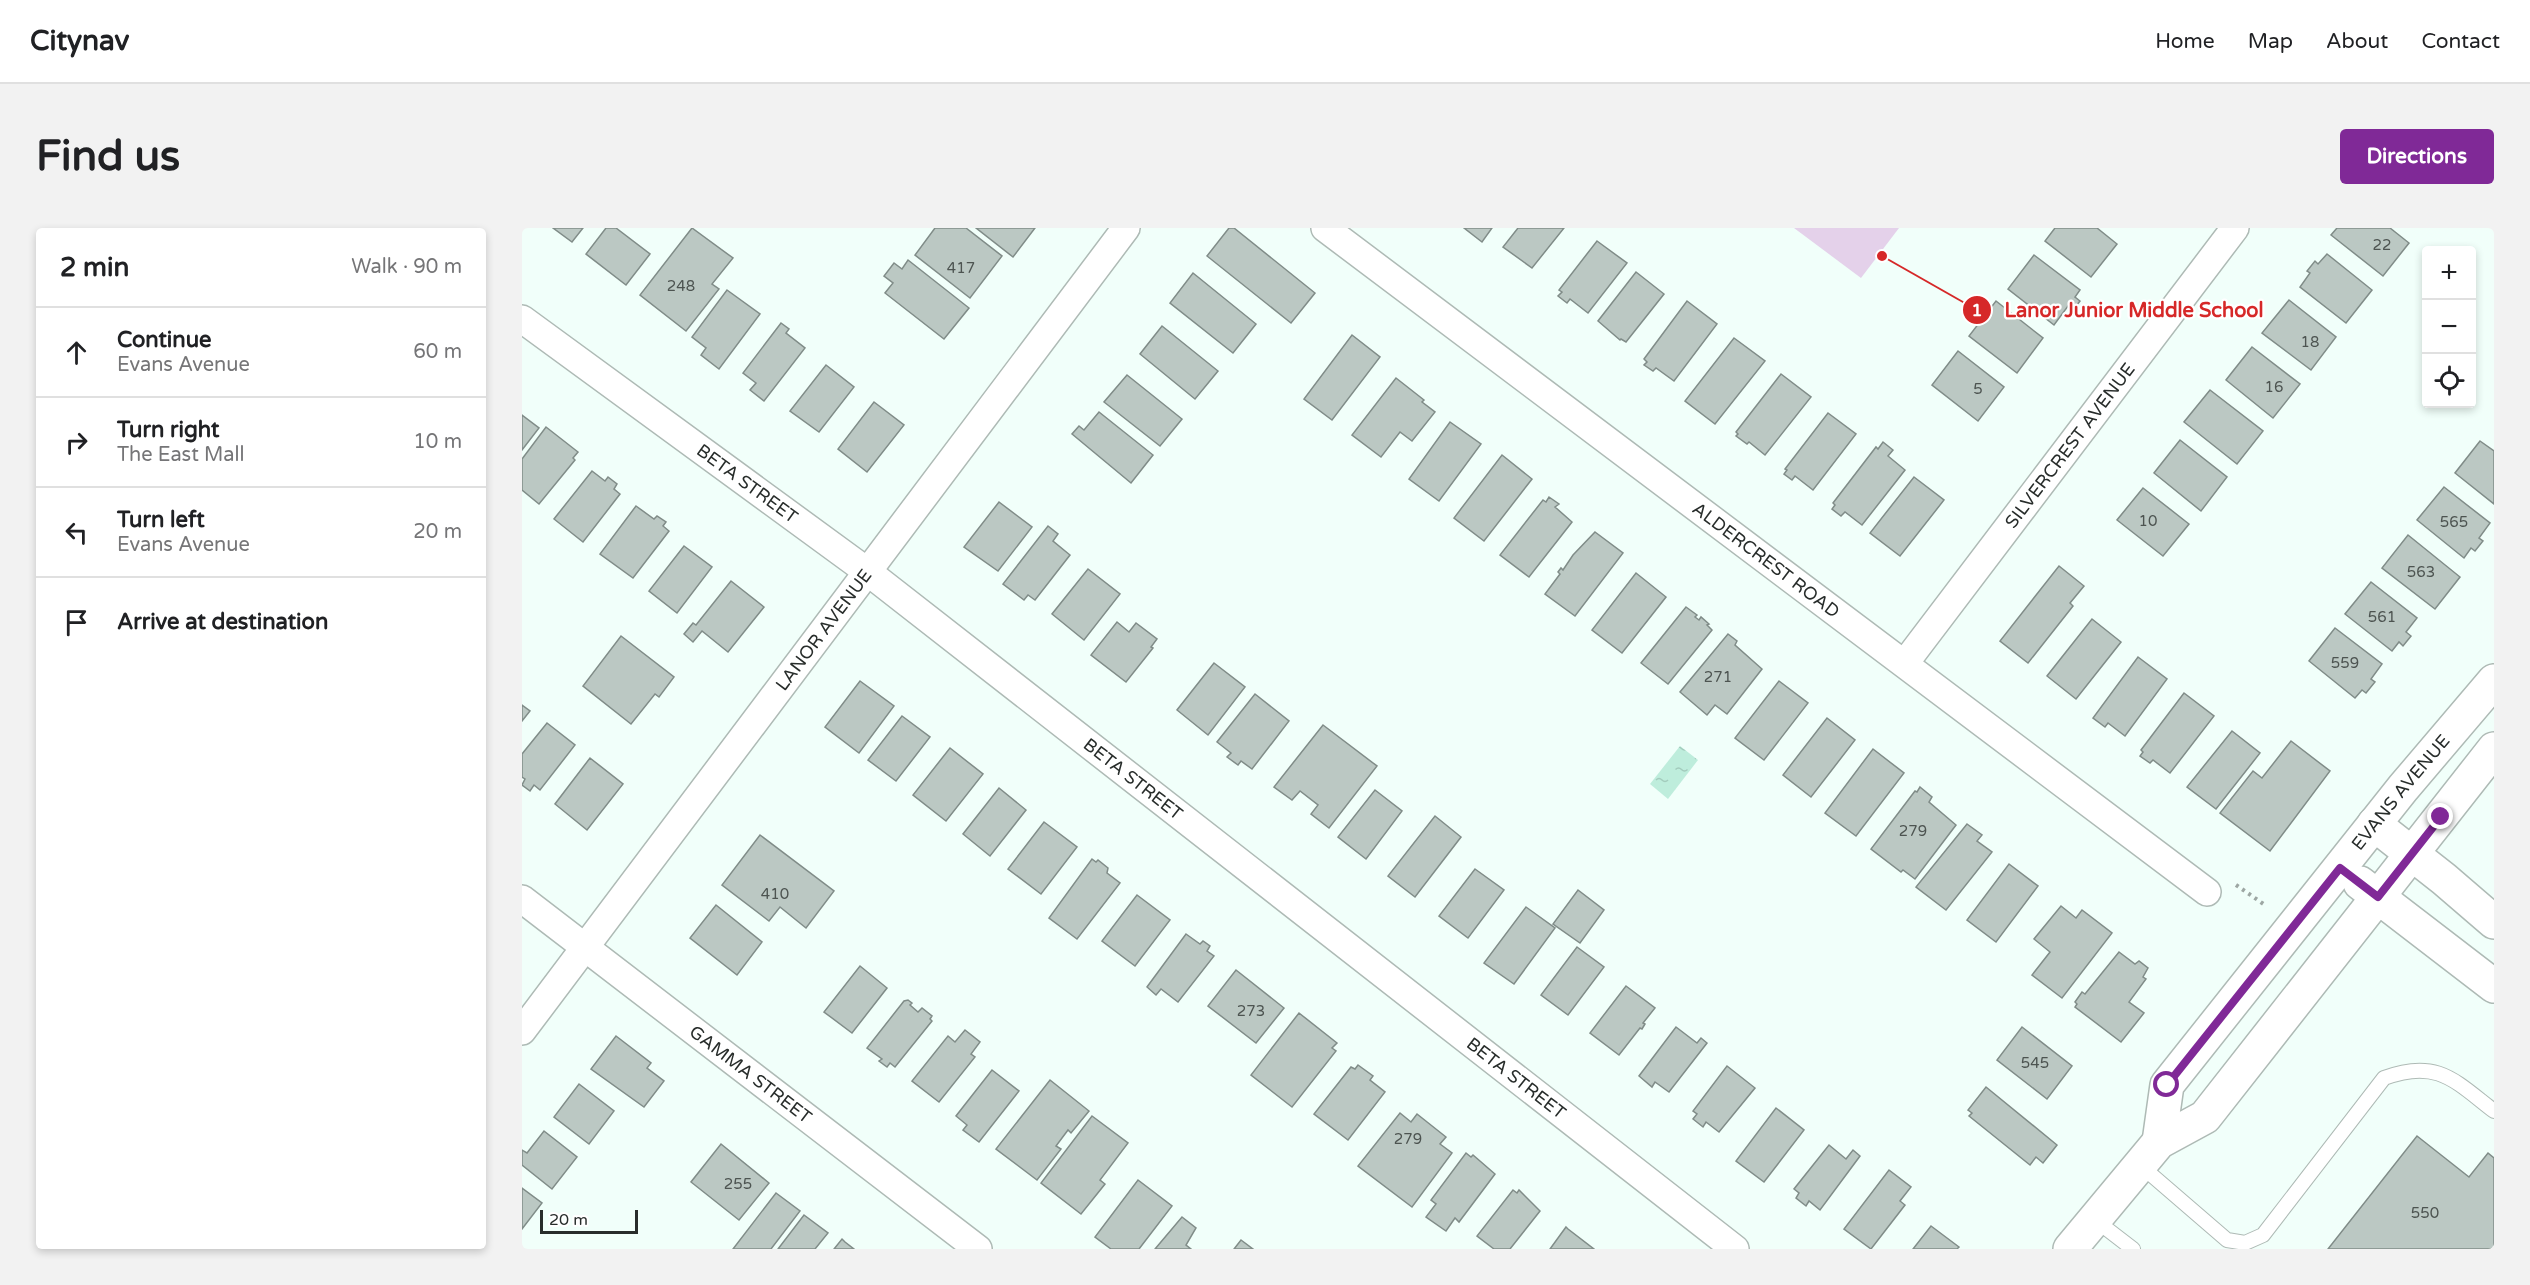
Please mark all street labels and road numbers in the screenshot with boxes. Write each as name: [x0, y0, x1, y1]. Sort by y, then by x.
street label: SILVERCREST AVENUE: [2000, 359, 2140, 532]
street label: BETA STREET: [692, 439, 802, 528]
street label: ALDERCREST ROAD: [1688, 497, 1844, 623]
street label: LANOR AVENUE: [771, 565, 877, 695]
street label: EVANS AVENUE: [2347, 730, 2455, 855]
street label: BETA STREET: [1079, 733, 1187, 825]
street label: GAMMA STREET: [685, 1021, 816, 1128]
street label: BETA STREET: [1462, 1032, 1570, 1124]

